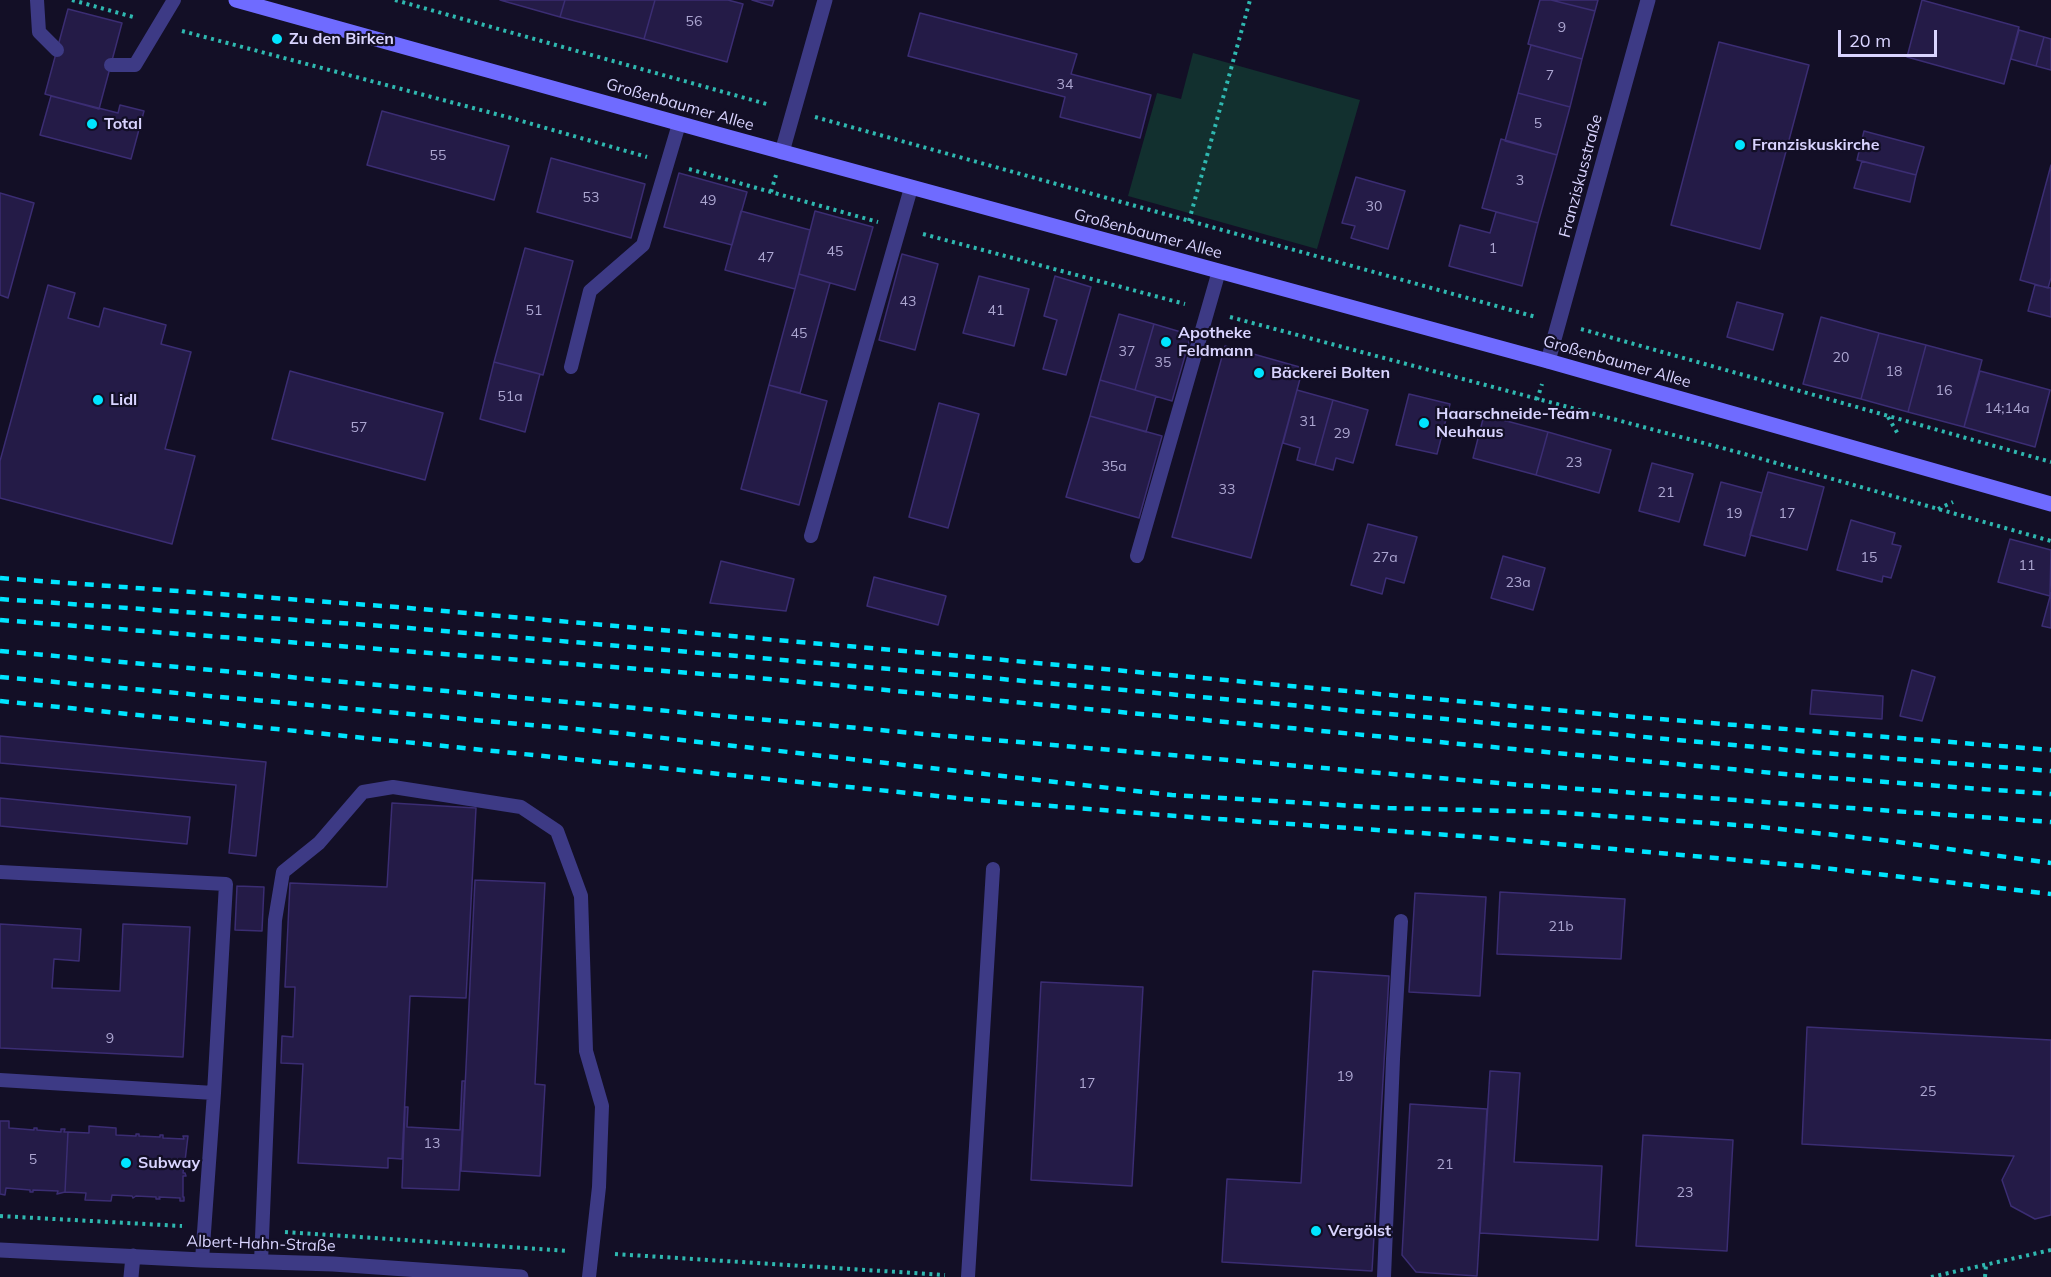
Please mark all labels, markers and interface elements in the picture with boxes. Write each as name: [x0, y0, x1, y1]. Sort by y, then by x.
house number: 56: [686, 14, 702, 30]
scale bar: [1841, 18, 1940, 56]
house number: 9: [1558, 20, 1566, 36]
place label: Zu den Birken: [289, 29, 394, 49]
text: 20 m: [1849, 29, 1891, 52]
marker: Zu den Birken: [270, 32, 284, 46]
house number: 7: [1546, 68, 1554, 84]
street label: Großenbaumer Allee: [604, 75, 756, 135]
house number: 34: [1057, 77, 1073, 93]
street label: Franziskusstraße: [1555, 112, 1607, 240]
place label: Total: [104, 114, 142, 134]
house number: 5: [1534, 116, 1542, 132]
marker: Total: [85, 117, 99, 131]
place label: Franziskuskirche: [1752, 135, 1879, 155]
marker: Franziskuskirche: [1733, 138, 1747, 152]
house number: 55: [430, 148, 446, 164]
house number: 3: [1516, 173, 1524, 189]
house number: 53: [583, 190, 599, 206]
house number: 49: [700, 193, 716, 209]
house number: 30: [1366, 199, 1382, 215]
street label: Großenbaumer Allee: [1072, 205, 1224, 263]
house number: 1: [1489, 241, 1497, 257]
house number: 45: [827, 244, 843, 260]
house number: 47: [758, 250, 774, 266]
house number: 43: [900, 294, 916, 310]
house number: 51: [526, 303, 542, 319]
house number: 41: [988, 303, 1004, 319]
place label: Apotheke Feldmann: [1178, 323, 1253, 361]
house number: 45: [791, 326, 807, 342]
street label: Großenbaumer Allee: [1541, 332, 1693, 392]
marker: Apotheke Feldmann: [1159, 335, 1173, 349]
house number: 37: [1119, 344, 1135, 360]
house number: 20: [1833, 350, 1849, 366]
house number: 35: [1155, 355, 1171, 371]
place label: Bäckerei Bolten: [1271, 363, 1390, 383]
house number: 18: [1886, 364, 1902, 380]
marker: Bäckerei Bolten: [1252, 366, 1266, 380]
house number: 16: [1936, 383, 1952, 399]
house number: 51a: [497, 389, 523, 405]
place label: Lidl: [110, 390, 137, 410]
marker: Lidl: [91, 393, 105, 407]
house number: 14;14a: [1984, 401, 2030, 417]
place label: Haarschneide-Team Neuhaus: [1436, 404, 1590, 442]
house number: 31: [1300, 414, 1316, 430]
marker: Haarschneide-Team Neuhaus: [1417, 416, 1431, 430]
house number: 57: [351, 420, 367, 436]
house number: 29: [1334, 426, 1350, 442]
house number: 23: [1566, 455, 1582, 471]
house number: 35a: [1101, 459, 1127, 475]
house number: 33: [1219, 482, 1235, 498]
house number: 21: [1658, 485, 1674, 501]
house number: 19: [1726, 506, 1742, 522]
house number: 17: [1779, 506, 1795, 522]
house number: 27a: [1372, 550, 1398, 566]
house number: 15: [1861, 550, 1877, 566]
house number: 11: [2019, 558, 2035, 574]
house number: 23a: [1505, 575, 1531, 591]
house number: 21b: [1548, 919, 1574, 935]
house number: 9: [106, 1031, 114, 1047]
house number: 19: [1337, 1069, 1353, 1085]
house number: 17: [1079, 1076, 1095, 1092]
house number: 25: [1920, 1084, 1936, 1100]
house number: 13: [424, 1136, 440, 1152]
house number: 5: [29, 1152, 37, 1168]
place label: Subway: [138, 1153, 200, 1173]
marker: Subway: [119, 1156, 133, 1170]
house number: 21: [1437, 1157, 1453, 1173]
house number: 23: [1677, 1185, 1693, 1201]
place label: Vergölst: [1328, 1221, 1391, 1241]
marker: Vergölst: [1309, 1224, 1323, 1238]
street label: Albert-Hahn-Straße: [186, 1232, 336, 1256]

